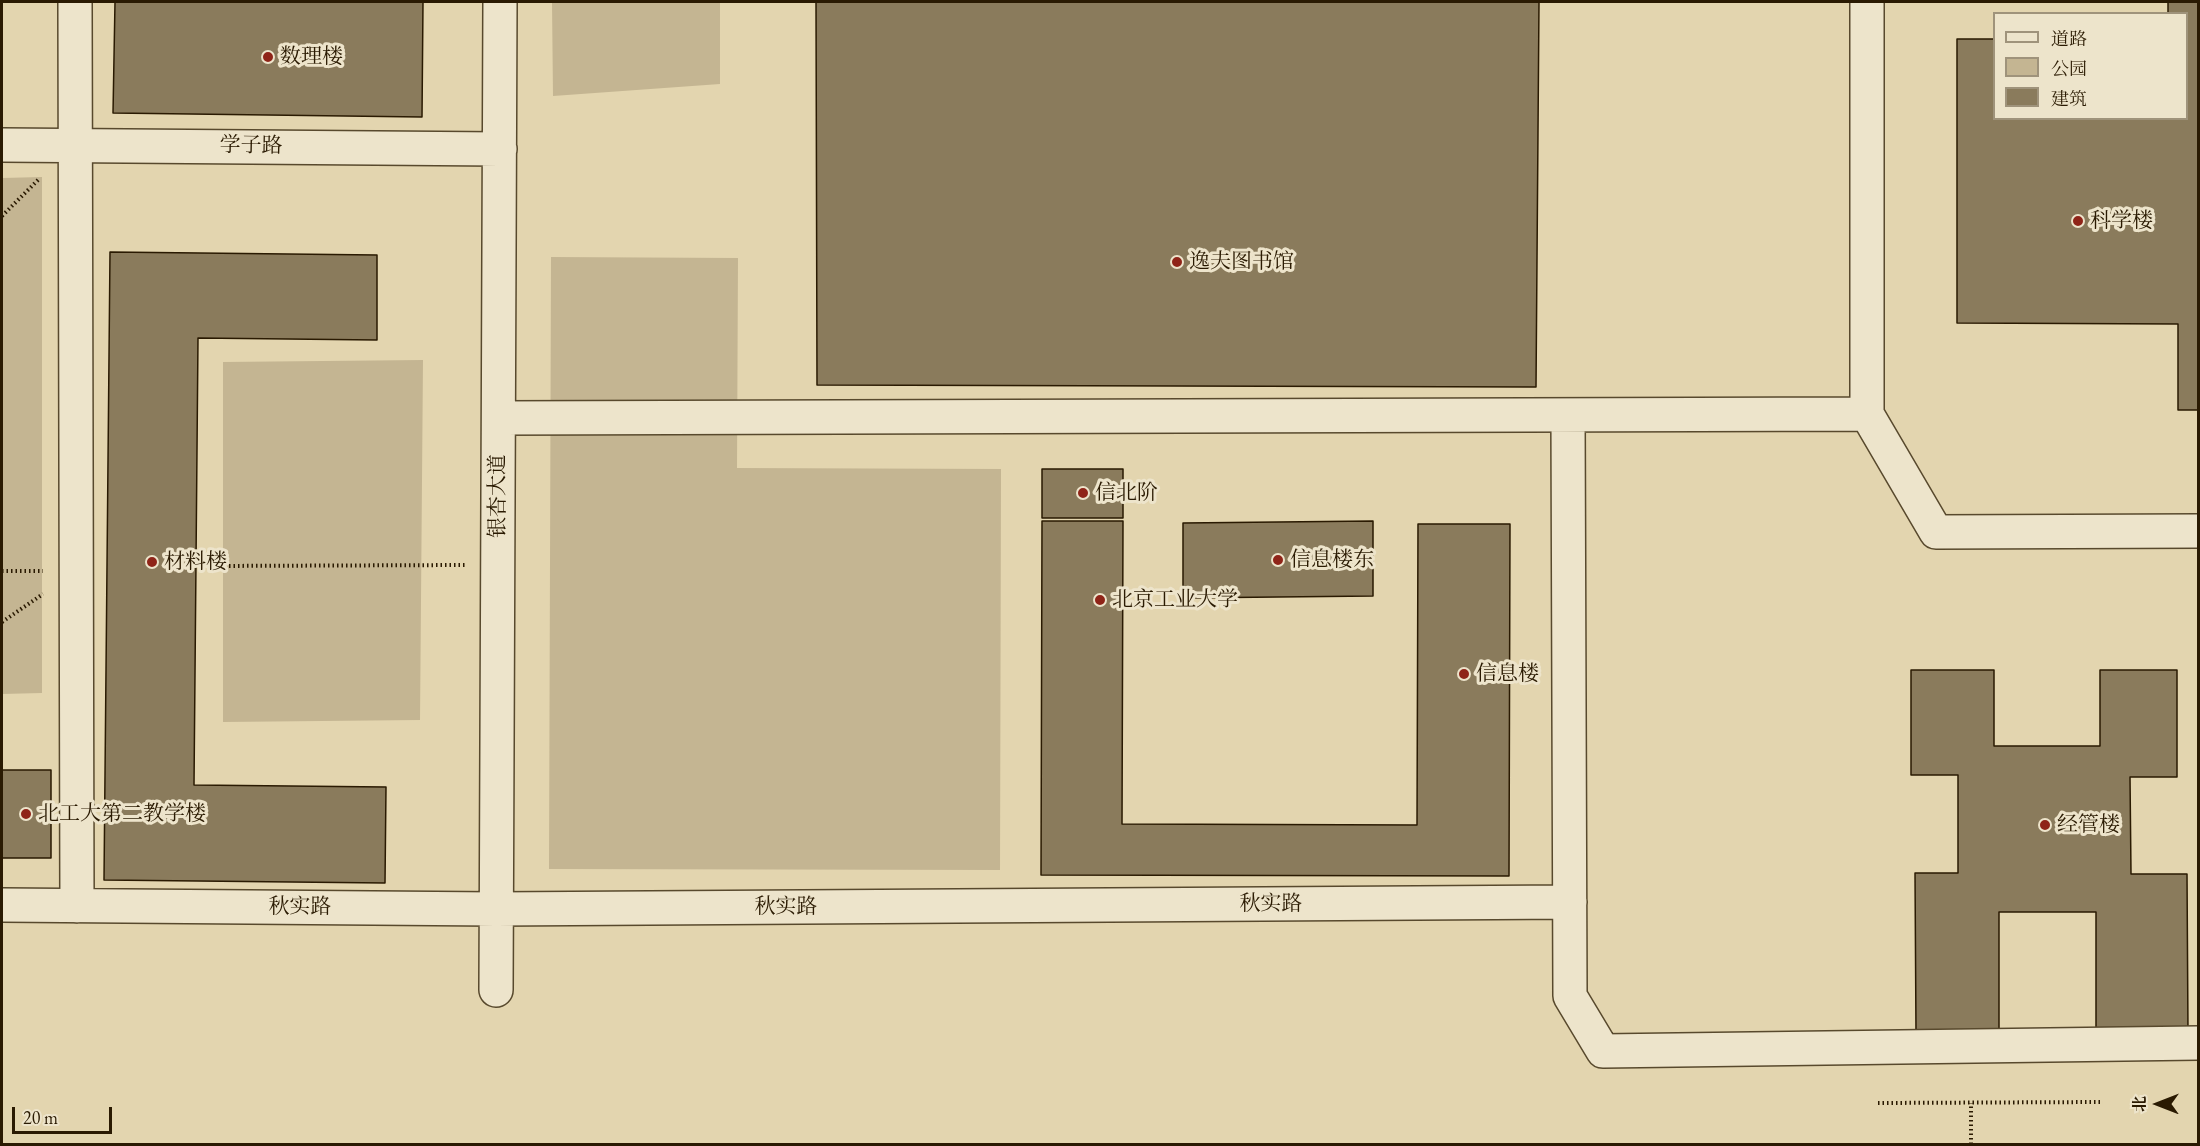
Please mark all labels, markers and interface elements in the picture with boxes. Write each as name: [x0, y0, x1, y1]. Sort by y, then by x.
legend: [1993, 12, 2188, 120]
text: 道路: [2051, 27, 2087, 50]
place label: 数理楼: [280, 44, 343, 70]
marker: 数理楼: [261, 50, 275, 64]
text: 公园: [2051, 57, 2087, 80]
text: 建筑: [2051, 87, 2087, 110]
street label: 学子路: [219, 133, 283, 159]
place label: 科学楼: [2090, 208, 2153, 234]
marker: 科学楼: [2071, 214, 2085, 228]
place label: 逸夫图书馆: [1189, 249, 1294, 275]
marker: 逸夫图书馆: [1170, 255, 1184, 269]
street label: 银杏大道: [485, 454, 511, 538]
place label: 信北阶: [1095, 480, 1158, 506]
marker: 信北阶: [1076, 486, 1090, 500]
place label: 信息楼东: [1290, 547, 1374, 573]
place label: 材料楼: [164, 549, 227, 575]
marker: 信息楼东: [1271, 553, 1285, 567]
marker: 材料楼: [145, 555, 159, 569]
place label: 北京工业大学: [1112, 587, 1238, 613]
marker: 北京工业大学: [1093, 593, 1107, 607]
place label: 信息楼: [1476, 661, 1539, 687]
marker: 信息楼: [1457, 667, 1471, 681]
place label: 北工大第二教学楼: [38, 801, 206, 827]
marker: 北工大第二教学楼: [19, 807, 33, 821]
place label: 经管楼: [2057, 812, 2120, 838]
marker: 经管楼: [2038, 818, 2052, 832]
street label: 秋实路: [1240, 891, 1302, 917]
street label: 秋实路: [269, 894, 331, 920]
street label: 秋实路: [755, 894, 817, 920]
north arrow: [2128, 1074, 2188, 1134]
scale bar: [15, 1095, 116, 1133]
text: 北: [2129, 1096, 2150, 1112]
text: 20 m: [23, 1106, 58, 1129]

